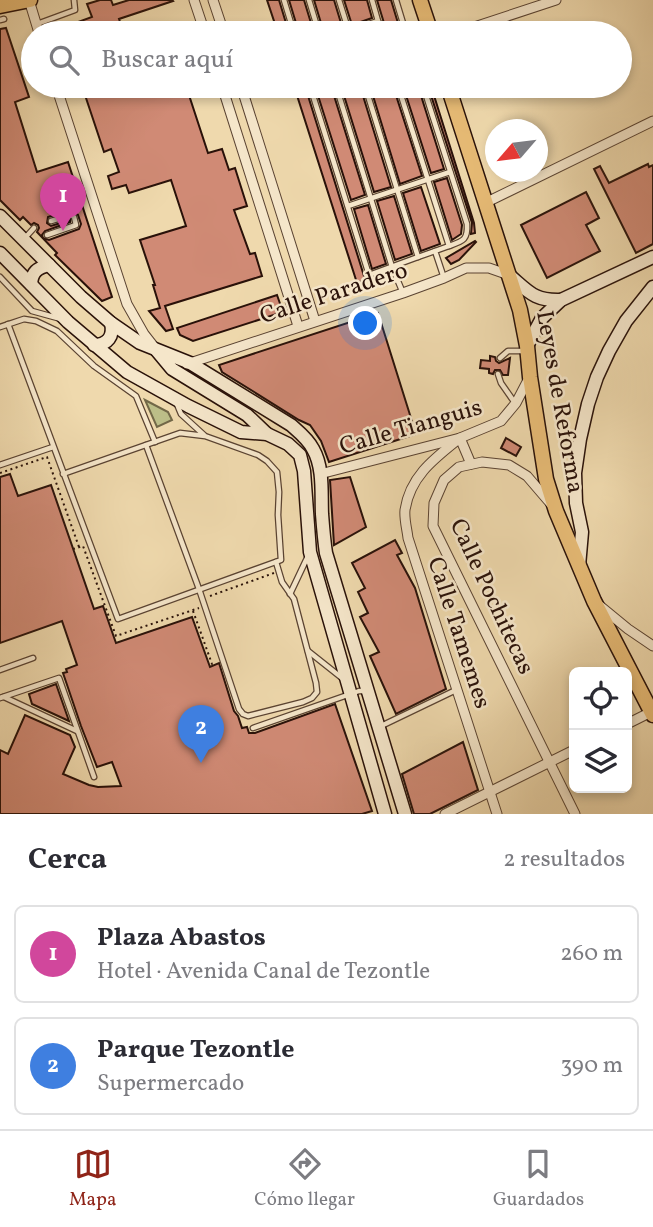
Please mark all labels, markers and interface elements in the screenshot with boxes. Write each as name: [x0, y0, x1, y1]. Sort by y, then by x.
search box: [21, 21, 632, 98]
icon: search: [45, 41, 83, 79]
text: Buscar aquí: [101, 42, 233, 78]
north arrow: [485, 119, 548, 182]
pin: 1: [40, 173, 86, 231]
street label: Calle Paradero: [256, 254, 412, 334]
your location: [348, 306, 382, 340]
street label: Leyes de Reforma: [526, 308, 592, 496]
street label: Calle Tianguis: [336, 391, 486, 465]
street label: Calle Pochitecas: [440, 513, 542, 681]
street label: Calle Tamemes: [417, 553, 499, 713]
map controls: [569, 667, 632, 793]
button: locate: [569, 667, 632, 730]
pin: 2: [178, 705, 224, 763]
button: layers: [569, 730, 632, 793]
text: Cerca: [28, 839, 107, 881]
text: 2 resultados: [503, 844, 625, 876]
text: Plaza Abastos: [97, 920, 266, 956]
text: 1: [48, 938, 58, 970]
text: 260 m: [560, 938, 623, 970]
text: Hotel · Avenida Canal de Tezontle: [97, 956, 430, 988]
text: Parque Tezontle: [97, 1032, 295, 1068]
text: 2: [47, 1050, 59, 1082]
text: 390 m: [560, 1050, 623, 1082]
text: Supermercado: [97, 1068, 244, 1100]
tab: Mapa: [69, 1145, 116, 1213]
tab: Cómo llegar: [254, 1145, 355, 1213]
tab: Guardados: [493, 1145, 584, 1213]

